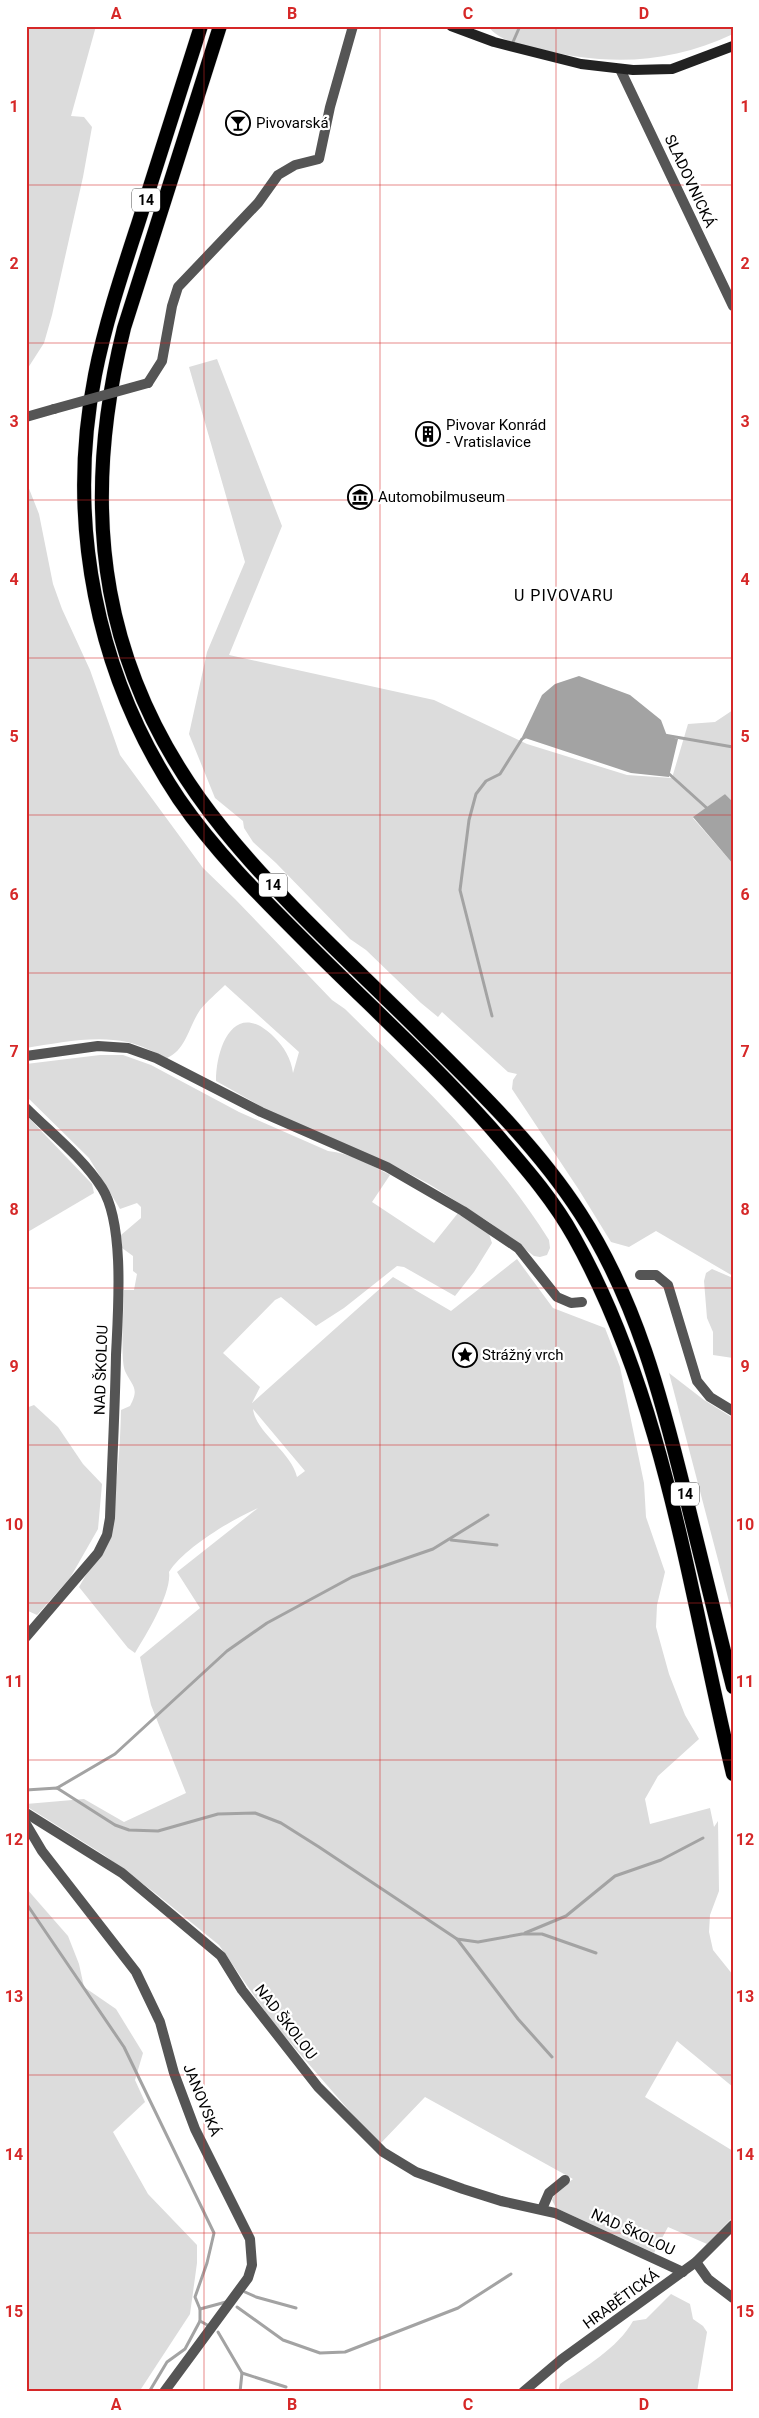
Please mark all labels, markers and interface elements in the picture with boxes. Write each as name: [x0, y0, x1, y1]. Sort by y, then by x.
text: A: [111, 4, 122, 23]
text: B: [287, 4, 297, 23]
text: C: [463, 4, 473, 23]
text: D: [639, 4, 649, 23]
text: 1: [9, 97, 19, 116]
text: 1: [740, 97, 750, 116]
bar icon: Pivovarská: [225, 110, 251, 136]
place label: Pivovarská: [256, 114, 329, 132]
street label: SLADOVNICKÁ: [661, 132, 719, 230]
road number: 14: [132, 188, 160, 212]
text: 2: [9, 254, 19, 273]
text: 2: [740, 254, 750, 273]
text: 3: [9, 412, 19, 431]
text: 3: [740, 412, 750, 431]
place label: Pivovar Konrád - Vratislavice: [446, 416, 546, 451]
building icon: Pivovar Konrád - Vratislavice: [415, 421, 441, 447]
museum icon: Automobilmuseum: [347, 484, 373, 510]
place label: Automobilmuseum: [378, 488, 505, 506]
text: 4: [9, 570, 19, 589]
text: 4: [740, 570, 750, 589]
district label: U PIVOVARU: [514, 586, 614, 605]
text: 5: [9, 727, 19, 746]
text: 5: [740, 727, 750, 746]
road number: 14: [259, 874, 287, 896]
text: 6: [9, 885, 19, 904]
text: 6: [740, 885, 750, 904]
text: 7: [9, 1042, 19, 1061]
text: 7: [740, 1042, 750, 1061]
text: 8: [9, 1200, 19, 1219]
text: 8: [740, 1200, 750, 1219]
street label: NAD ŠKOLOU: [90, 1325, 112, 1415]
place icon: Strážný vrch: [452, 1342, 478, 1368]
place label: Strážný vrch: [482, 1346, 564, 1364]
text: 9: [9, 1357, 19, 1376]
text: 9: [740, 1357, 750, 1376]
road number: 14: [671, 1482, 699, 1506]
text: 10: [5, 1515, 23, 1534]
text: 10: [736, 1515, 754, 1534]
text: 11: [5, 1672, 23, 1691]
text: 11: [736, 1672, 754, 1691]
text: 12: [5, 1830, 23, 1849]
text: 12: [736, 1830, 754, 1849]
street label: NAD ŠKOLOU: [251, 1981, 321, 2063]
text: 13: [5, 1987, 23, 2006]
text: 13: [736, 1987, 754, 2006]
street label: JANOVSKÁ: [179, 2061, 225, 2139]
text: 14: [5, 2145, 23, 2164]
text: 14: [736, 2145, 754, 2164]
street label: NAD ŠKOLOU: [588, 2205, 678, 2259]
street label: HRABĚTICKÁ: [579, 2265, 663, 2333]
text: 15: [5, 2302, 23, 2321]
text: 15: [736, 2302, 754, 2321]
text: A: [111, 2395, 122, 2414]
text: B: [287, 2395, 297, 2414]
text: C: [463, 2395, 473, 2414]
text: D: [639, 2395, 649, 2414]

